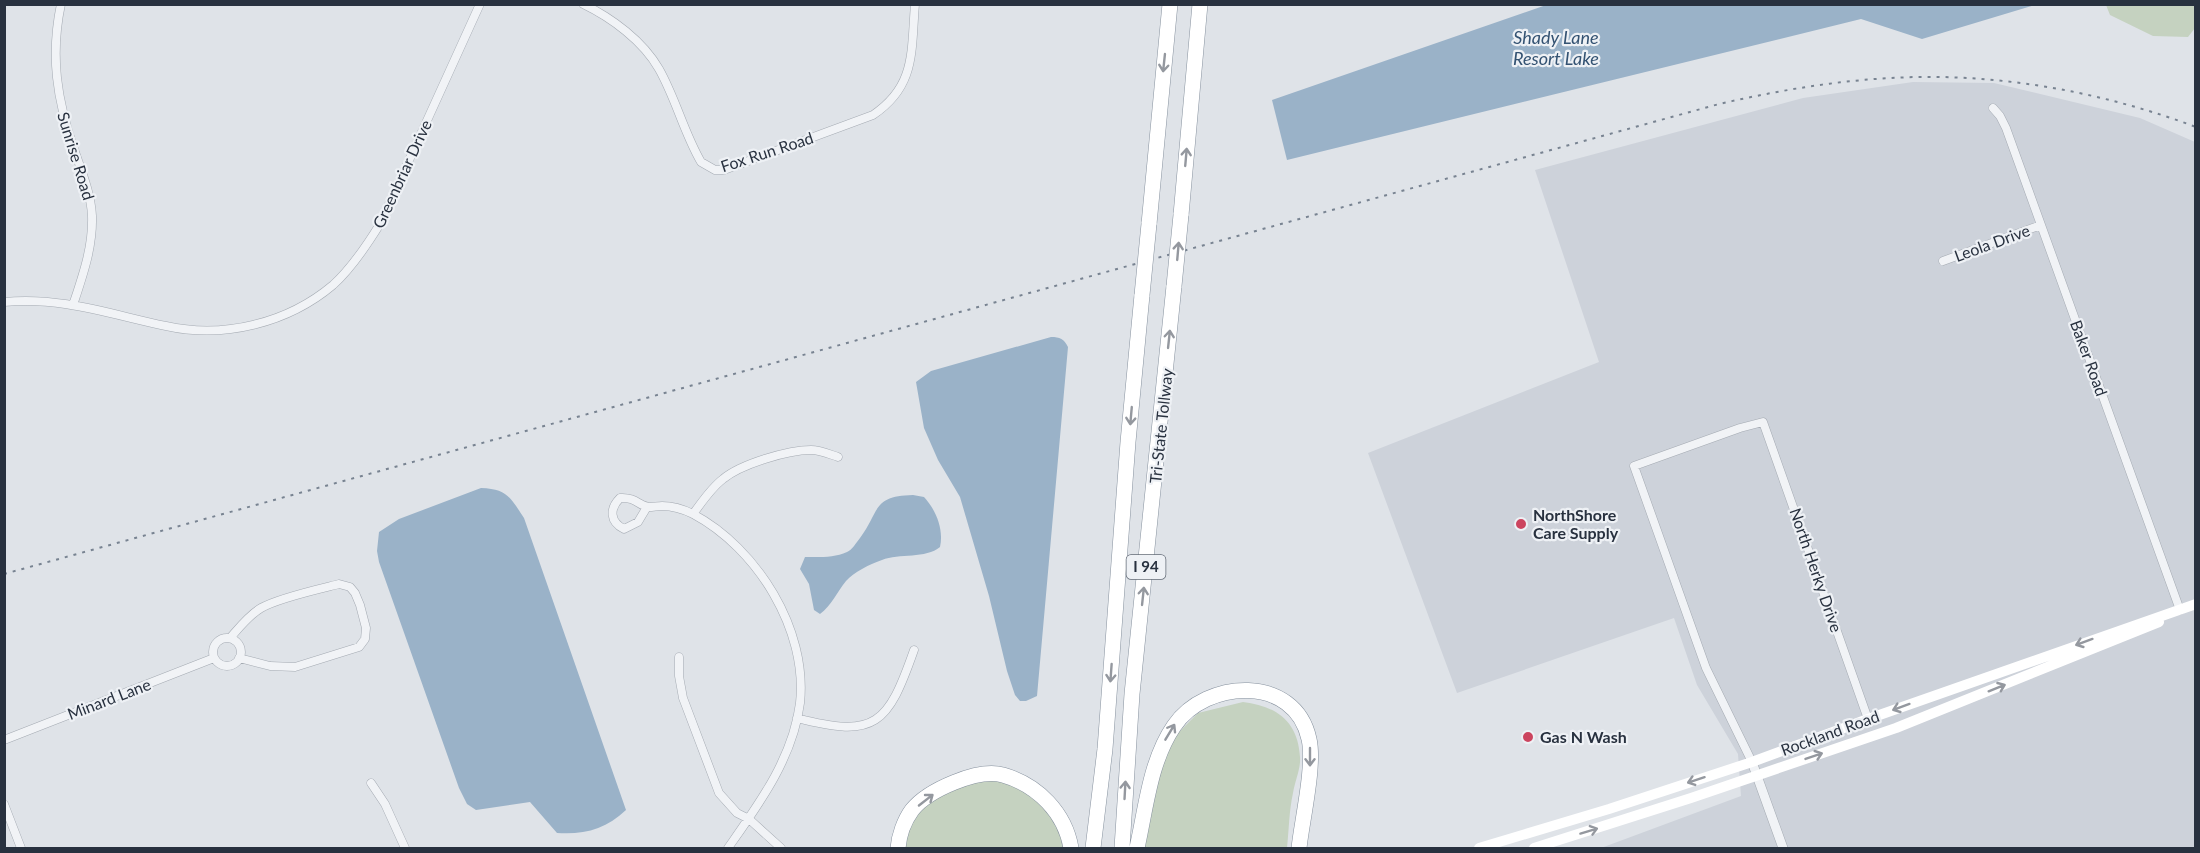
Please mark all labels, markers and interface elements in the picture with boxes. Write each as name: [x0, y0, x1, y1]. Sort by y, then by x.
water label: Shady Lane Resort Lake: [1513, 26, 1599, 69]
one-way arrow: [1158, 52, 1169, 72]
street label: Sunrise Road: [54, 110, 99, 202]
street label: Greenbriar Drive: [368, 117, 435, 231]
street label: Fox Run Road: [718, 128, 816, 175]
one-way arrow: [1181, 148, 1192, 168]
street label: Leola Drive: [1951, 220, 2032, 265]
one-way arrow: [1173, 241, 1184, 261]
street label: Baker Road: [2067, 317, 2112, 398]
one-way arrow: [1164, 330, 1175, 350]
street label: Tri-State Tollway: [1145, 367, 1176, 484]
one-way arrow: [1125, 405, 1136, 425]
place label: NorthShore Care Supply: [1533, 505, 1619, 542]
street label: North Herky Drive: [1786, 505, 1847, 634]
marker: NorthShore Care Supply: [1514, 517, 1528, 531]
road number: I 94: [1126, 555, 1166, 579]
one-way arrow: [1138, 587, 1149, 606]
one-way arrow: [2076, 637, 2094, 648]
one-way arrow: [1105, 662, 1116, 682]
street label: Minard Lane: [65, 674, 153, 723]
one-way arrow: [1987, 682, 2006, 693]
one-way arrow: [1892, 702, 1911, 713]
street label: Rockland Road: [1778, 706, 1882, 759]
one-way arrow: [1165, 724, 1177, 741]
place label: Gas N Wash: [1540, 727, 1627, 746]
marker: Gas N Wash: [1521, 730, 1535, 744]
one-way arrow: [1304, 746, 1316, 766]
one-way arrow: [1804, 750, 1823, 761]
one-way arrow: [1688, 776, 1706, 787]
one-way arrow: [1120, 781, 1131, 801]
one-way arrow: [917, 793, 933, 806]
one-way arrow: [1579, 825, 1598, 836]

